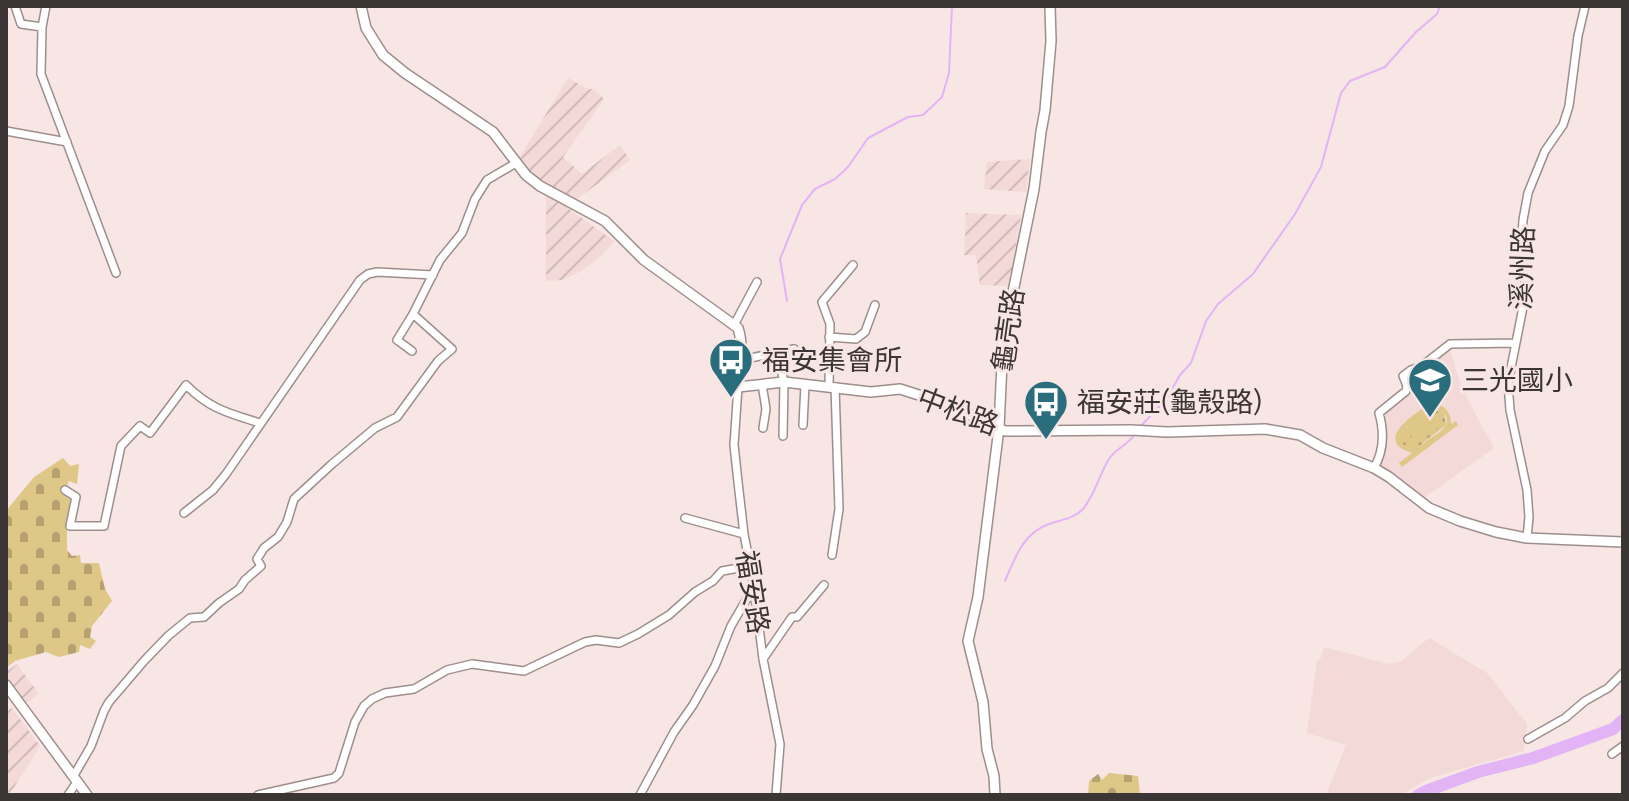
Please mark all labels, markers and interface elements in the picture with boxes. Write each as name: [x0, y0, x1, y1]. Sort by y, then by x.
street label: 溪州路: [1505, 225, 1540, 311]
street label: 龜壳路: [986, 286, 1031, 374]
bus stop icon: 福安集會所: [707, 336, 755, 399]
place label: 福安集會所: [762, 344, 902, 377]
school or university icon: 三光國小: [1406, 356, 1454, 419]
place label: 三光國小: [1461, 364, 1573, 397]
bus stop icon: 福安莊(龜殼路): [1022, 378, 1070, 441]
street label: 中松路: [913, 381, 1003, 442]
place label: 福安莊(龜殼路): [1077, 386, 1262, 419]
street label: 福安路: [730, 548, 775, 636]

